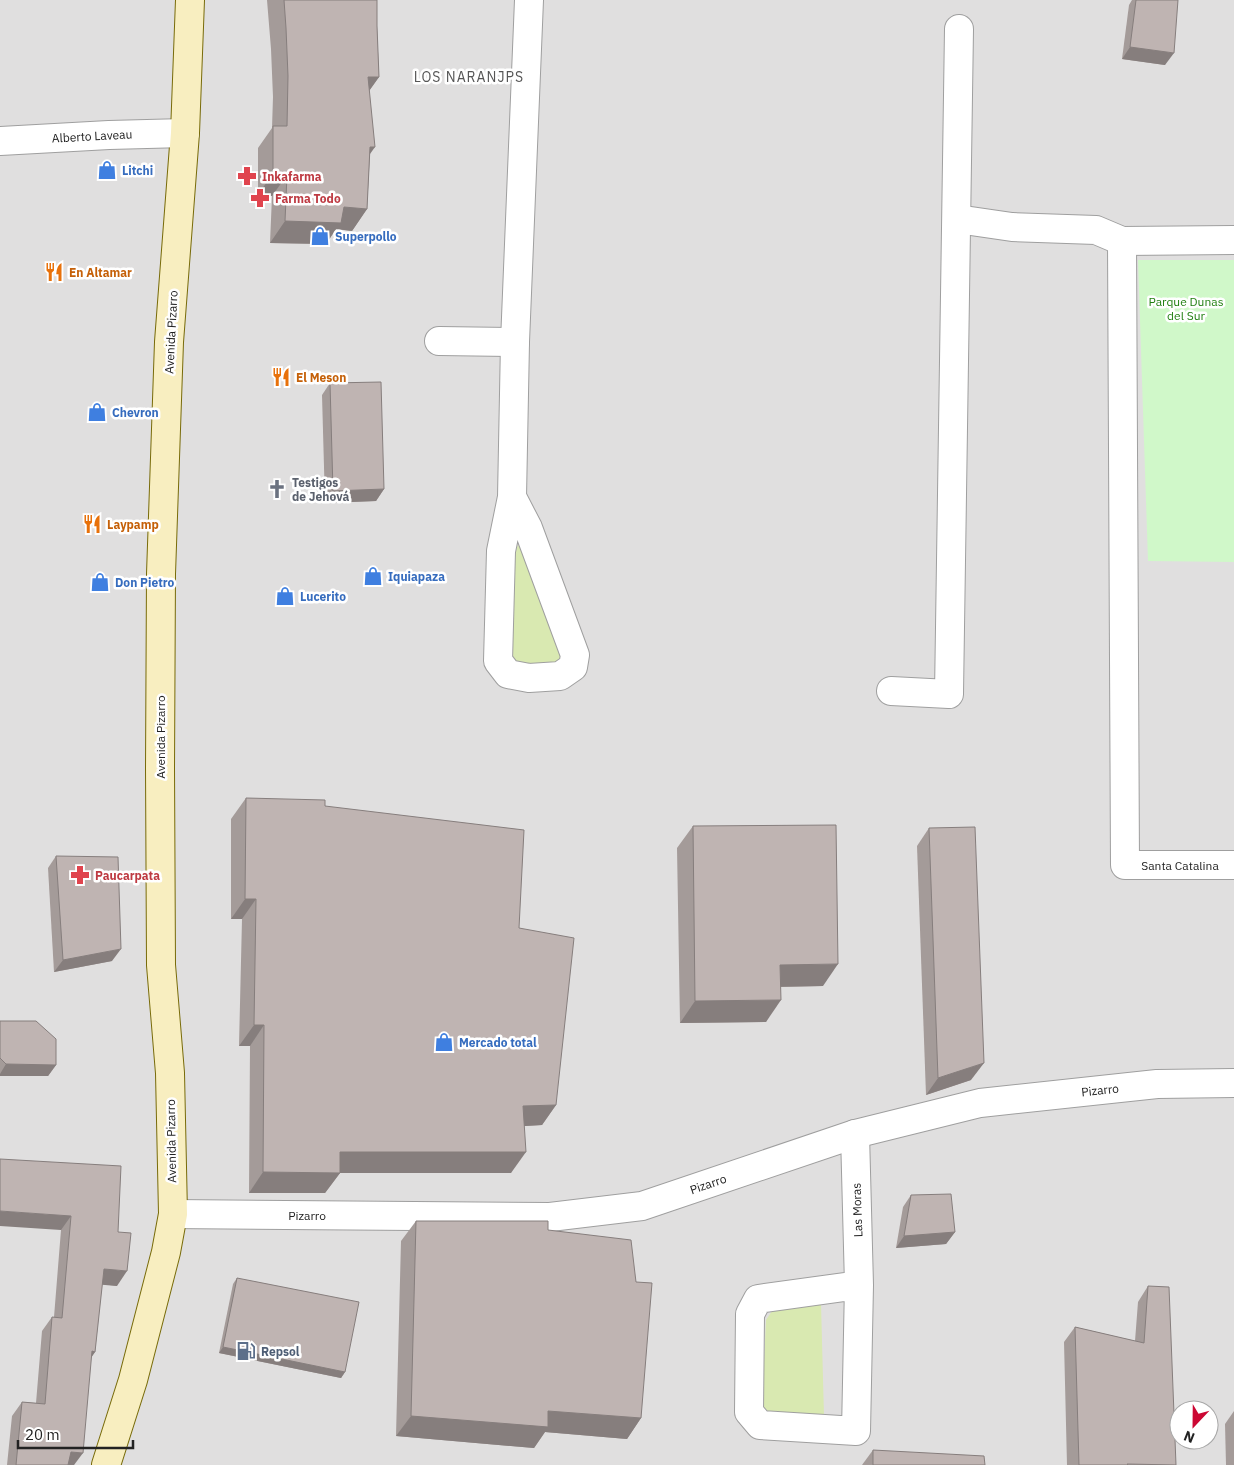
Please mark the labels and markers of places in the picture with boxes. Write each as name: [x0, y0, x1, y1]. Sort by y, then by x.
shop icon: Litchi: [96, 159, 118, 181]
place label: Litchi: [122, 163, 153, 178]
pharmacy icon: Inkafarma: [236, 165, 258, 187]
place label: Inkafarma: [262, 169, 322, 184]
pharmacy icon: Farma Todo: [249, 187, 271, 209]
place label: Farma Todo: [275, 191, 341, 206]
shop icon: Superpollo: [309, 225, 331, 247]
place label: Superpollo: [335, 229, 397, 244]
restaurant icon: En Altamar: [43, 261, 65, 283]
place label: En Altamar: [69, 265, 132, 280]
restaurant icon: El Meson: [270, 366, 292, 388]
place label: El Meson: [296, 370, 346, 385]
shop icon: Chevron: [86, 401, 108, 423]
place label: Chevron: [112, 405, 159, 420]
place label: Testigos de Jehová: [292, 475, 349, 504]
church icon: Testigos de Jehová: [266, 478, 288, 500]
restaurant icon: Laypamp: [81, 513, 103, 535]
place label: Laypamp: [107, 517, 159, 532]
shop icon: Iquiapaza: [362, 565, 384, 587]
place label: Iquiapaza: [388, 569, 445, 584]
shop icon: Don Pietro: [89, 571, 111, 593]
place label: Don Pietro: [115, 575, 175, 590]
shop icon: Lucerito: [274, 585, 296, 607]
place label: Lucerito: [300, 589, 346, 604]
pharmacy icon: Paucarpata: [69, 864, 91, 886]
place label: Paucarpata: [95, 868, 160, 883]
shop icon: Mercado total: [433, 1031, 455, 1053]
place label: Mercado total: [459, 1035, 537, 1050]
fuel station icon: Repsol: [235, 1340, 257, 1362]
place label: Repsol: [261, 1344, 300, 1359]

